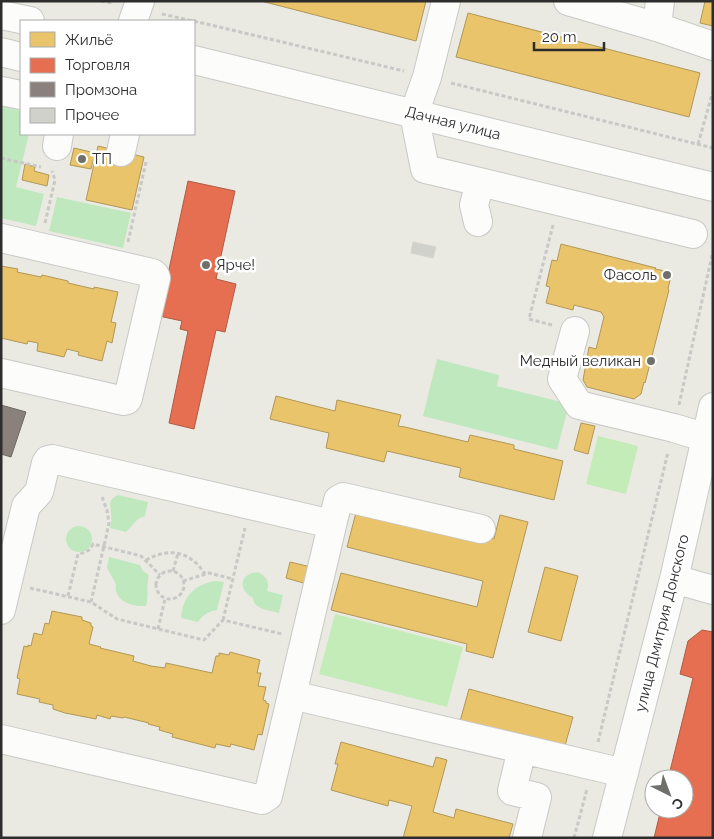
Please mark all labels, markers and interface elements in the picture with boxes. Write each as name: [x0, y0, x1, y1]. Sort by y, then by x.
legend: [20, 20, 195, 135]
scale bar: [534, 20, 604, 52]
text: 20 m: [542, 28, 577, 46]
text: Жильё: [65, 31, 114, 49]
text: Торговля: [65, 56, 130, 74]
text: Промзона: [65, 81, 137, 99]
street label: Дачная улица: [403, 102, 503, 144]
text: Прочее: [65, 106, 119, 124]
place label: ТП: [92, 150, 112, 168]
marker: ТП: [76, 153, 88, 165]
place label: Ярче!: [216, 256, 255, 274]
marker: Ярче!: [200, 259, 212, 271]
place label: Фасоль: [604, 266, 657, 284]
marker: Фасоль: [661, 269, 673, 281]
place label: Медный великан: [520, 352, 641, 370]
marker: Медный великан: [645, 355, 657, 367]
street label: улица Дмитрия Донского: [631, 532, 693, 714]
north arrow: [644, 769, 694, 819]
text: С: [668, 795, 687, 813]

